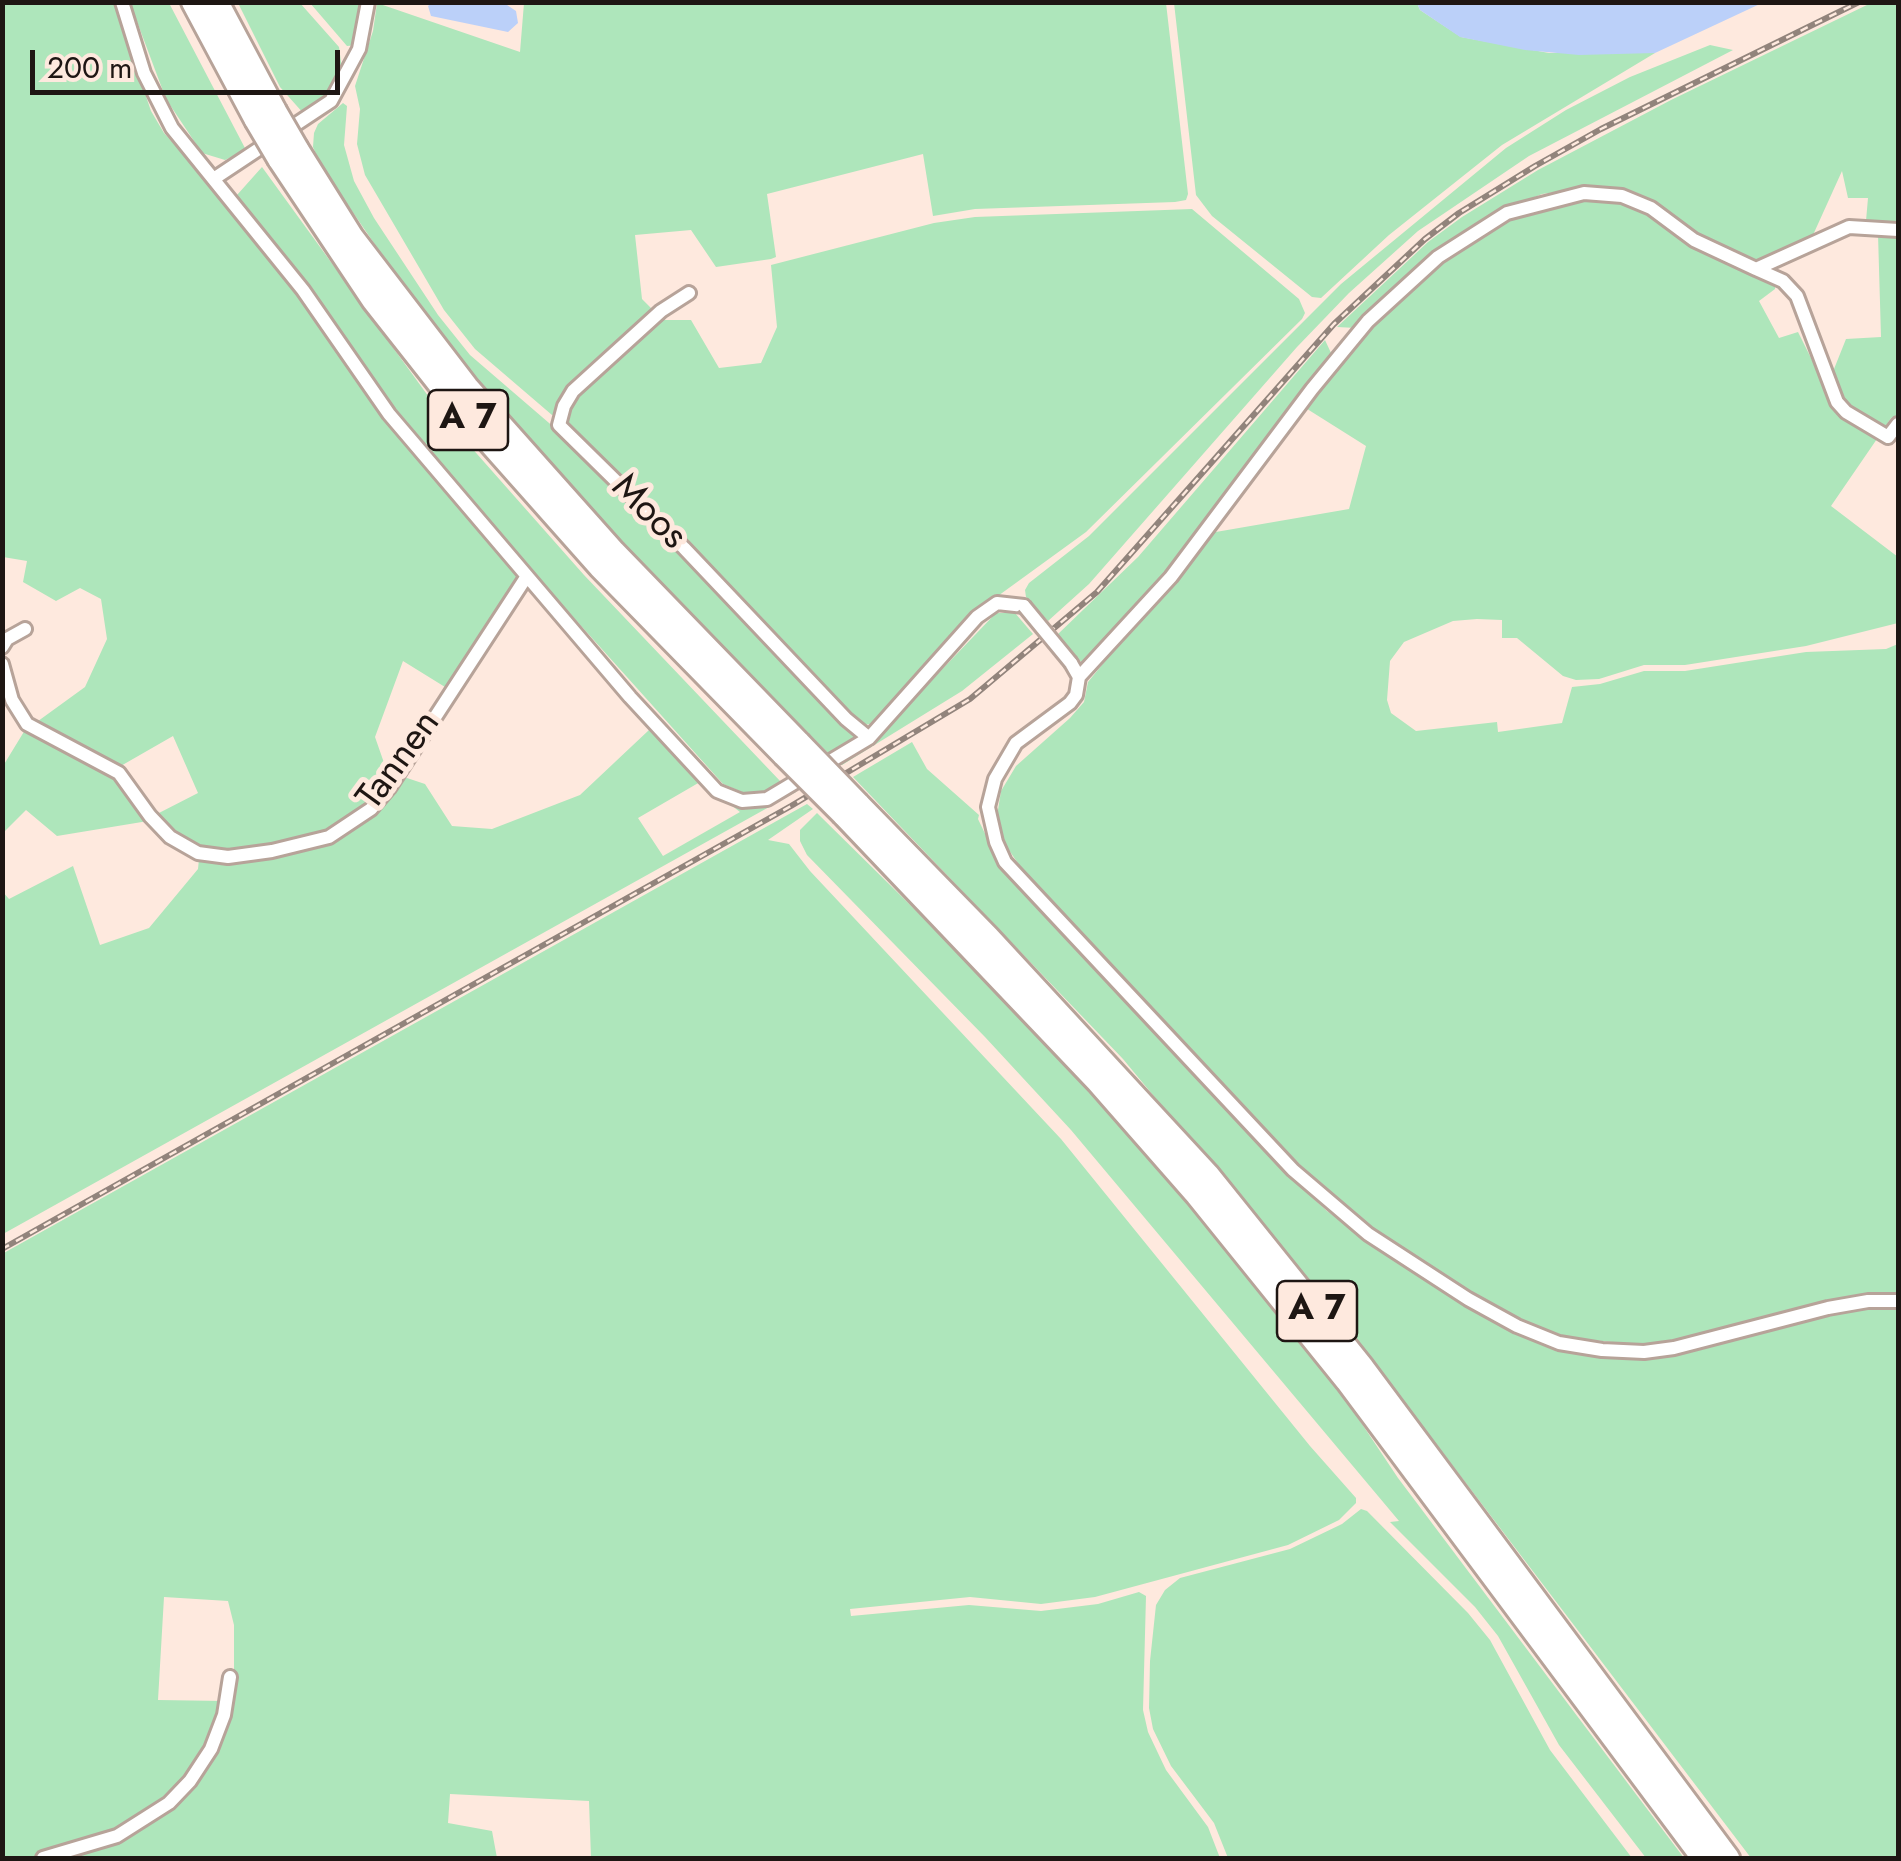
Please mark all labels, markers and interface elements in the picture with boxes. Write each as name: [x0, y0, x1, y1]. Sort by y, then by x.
scale bar: [35, 30, 345, 92]
text: 200 m: [47, 46, 132, 89]
road number: A 7: [428, 390, 508, 450]
street label: Moos: [601, 466, 695, 560]
street label: Tannen: [349, 702, 451, 820]
road number: A 7: [1277, 1281, 1357, 1341]

